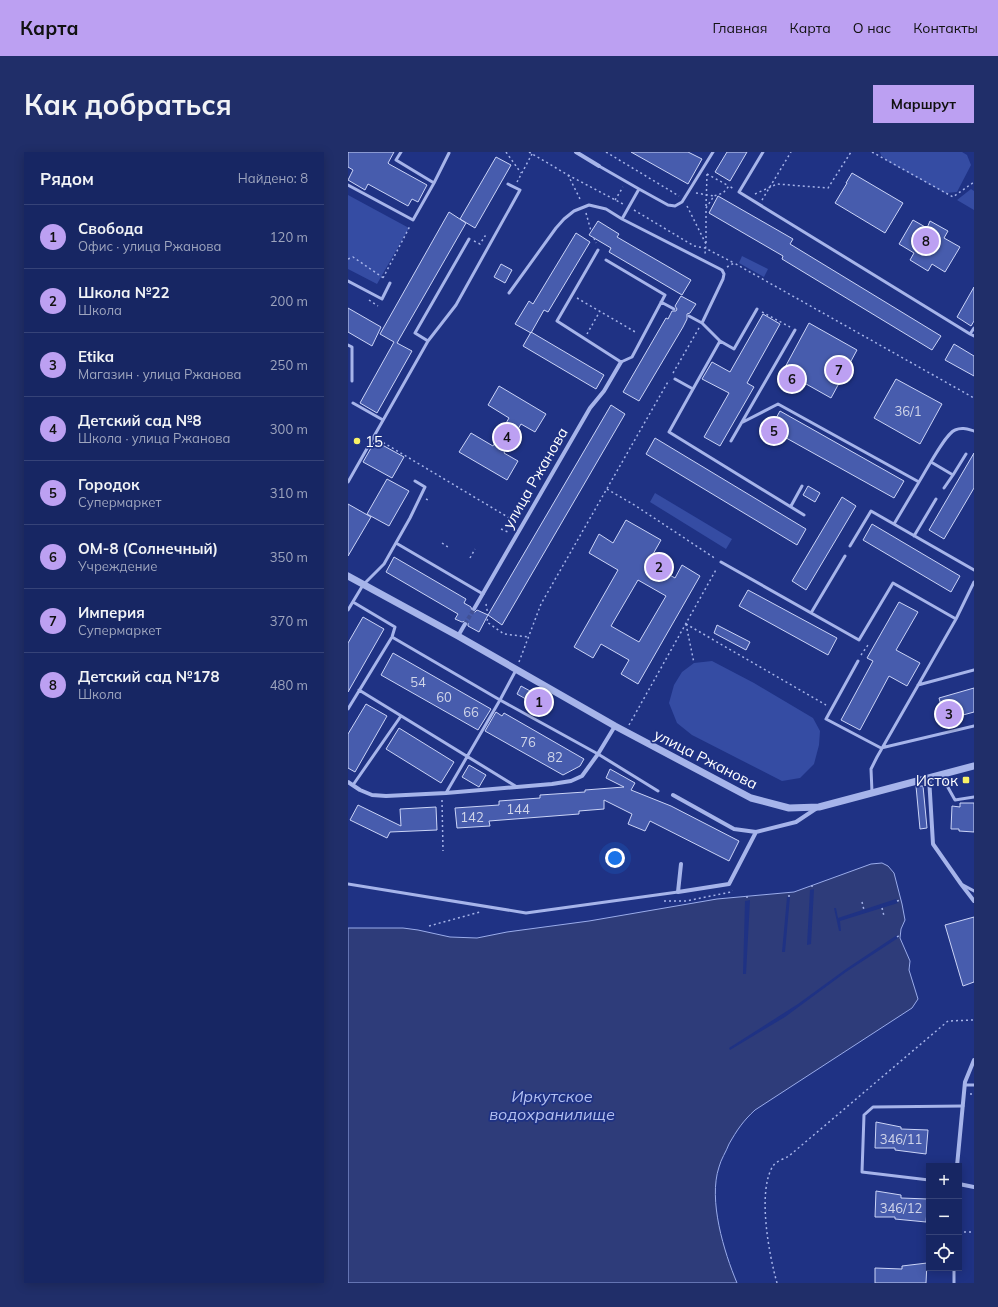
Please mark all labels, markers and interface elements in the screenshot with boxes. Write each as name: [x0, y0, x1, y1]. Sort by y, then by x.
text: Карта: [20, 16, 78, 40]
text: Главная: [713, 19, 768, 37]
text: Карта: [790, 19, 831, 37]
text: О нас: [853, 19, 891, 37]
text: Контакты: [913, 19, 978, 37]
button: Маршрут: [873, 85, 974, 123]
text: Как добраться: [24, 87, 232, 122]
text: Рядом: [40, 168, 94, 189]
text: Найдено: 8: [238, 170, 308, 186]
text: Свобода: [78, 219, 143, 238]
pin: 8: [913, 226, 939, 256]
text: 1: [49, 229, 57, 245]
text: 120 m: [270, 229, 308, 245]
text: Офис · улица Ржанова: [78, 238, 221, 254]
text: Школа №22: [78, 283, 169, 302]
text: 2: [49, 293, 57, 309]
text: 200 m: [270, 293, 308, 309]
text: Школа: [78, 302, 122, 318]
text: Etika: [78, 347, 114, 366]
pin: 7: [826, 355, 852, 385]
text: 3: [49, 357, 57, 373]
text: 250 m: [270, 357, 308, 373]
pin: 6: [779, 364, 805, 394]
text: Магазин · улица Ржанова: [78, 366, 241, 382]
house number: 36/1: [894, 403, 922, 419]
text: Детский сад №8: [78, 411, 201, 430]
pin: 5: [761, 416, 787, 446]
text: 4: [49, 421, 57, 437]
text: 300 m: [270, 421, 308, 437]
pin: 4: [494, 422, 520, 452]
street label: улица Ржанова: [498, 424, 572, 532]
text: Школа · улица Ржанова: [78, 430, 231, 446]
place label: 15: [365, 432, 383, 451]
marker: 15: [352, 436, 362, 446]
text: Городок: [78, 475, 140, 494]
text: 5: [49, 485, 57, 501]
text: 310 m: [270, 485, 308, 501]
text: Супермаркет: [78, 494, 161, 510]
text: ОМ-8 (Солнечный): [78, 539, 218, 558]
text: 6: [49, 549, 57, 565]
text: 350 m: [270, 549, 308, 565]
pin: 2: [646, 552, 672, 582]
text: Учреждение: [78, 558, 157, 574]
text: Империя: [78, 603, 145, 622]
text: 7: [49, 613, 57, 629]
text: 370 m: [270, 613, 308, 629]
text: Супермаркет: [78, 622, 161, 638]
text: Детский сад №178: [78, 667, 219, 686]
house number: 54: [410, 674, 426, 690]
text: 8: [49, 677, 57, 693]
text: 480 m: [270, 677, 308, 693]
text: Школа: [78, 686, 122, 702]
pin: 1: [526, 687, 552, 717]
house number: 60: [436, 689, 452, 705]
pin: 3: [936, 699, 962, 729]
house number: 66: [463, 704, 479, 720]
street label: улица Ржанова: [651, 725, 761, 793]
house number: 76: [520, 734, 536, 750]
house number: 82: [547, 749, 563, 765]
place label: Исток: [916, 771, 959, 790]
marker: Исток: [961, 775, 971, 785]
house number: 144: [506, 801, 530, 817]
house number: 142: [460, 809, 484, 825]
your location: [605, 848, 625, 868]
water label: Иркутское водохранилище: [489, 1086, 615, 1124]
house number: 346/11: [880, 1131, 922, 1147]
map controls: [926, 1163, 962, 1271]
button: +: [926, 1163, 962, 1199]
button: −: [926, 1199, 962, 1235]
house number: 346/12: [880, 1200, 923, 1216]
button: locate: [926, 1235, 962, 1271]

